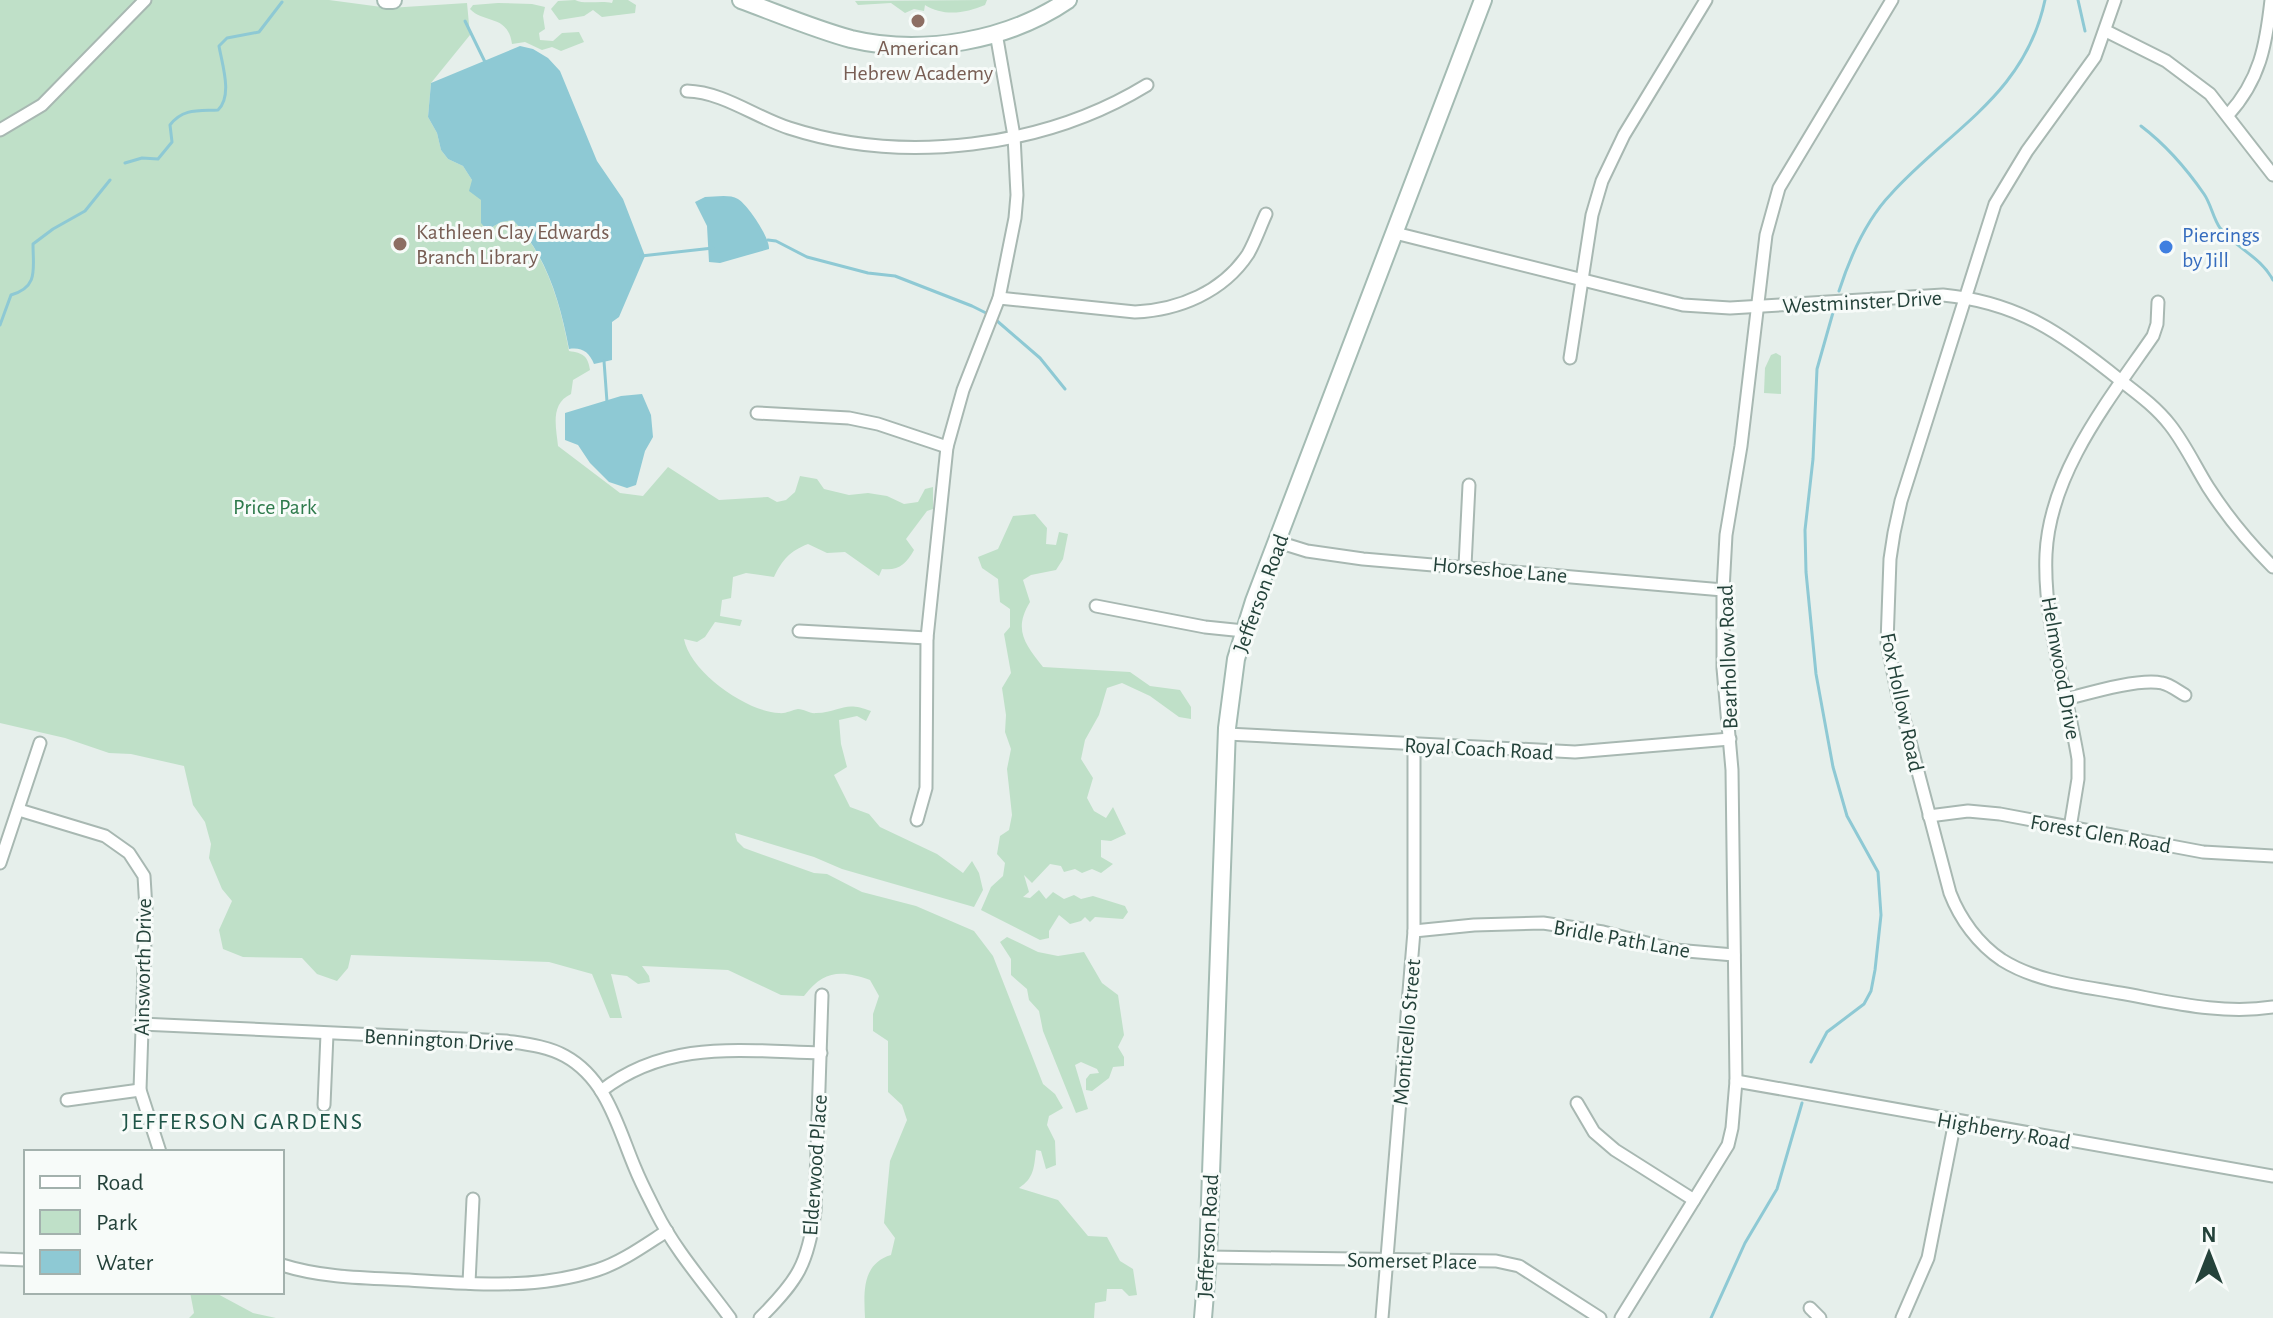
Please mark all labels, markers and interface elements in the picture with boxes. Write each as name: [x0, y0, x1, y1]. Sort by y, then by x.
marker: American Hebrew Academy: [909, 12, 927, 30]
place label: American Hebrew Academy: [843, 37, 994, 84]
place label: Kathleen Clay Edwards Branch Library: [416, 221, 609, 268]
place label: Piercings by Jill: [2182, 224, 2260, 271]
marker: Kathleen Clay Edwards Branch Library: [391, 235, 409, 253]
marker: Piercings by Jill: [2157, 238, 2175, 256]
street label: Westminster Drive: [1782, 287, 1942, 317]
park label: Price Park: [233, 496, 317, 518]
street label: Jefferson Road: [1229, 531, 1293, 655]
street label: Horseshoe Lane: [1432, 553, 1568, 587]
street label: Bearhollow Road: [1714, 584, 1742, 730]
street label: Helmwood Drive: [2038, 595, 2084, 741]
street label: Fox Hollow Road: [1877, 631, 1927, 774]
street label: Royal Coach Road: [1404, 734, 1554, 764]
street label: Forest Glen Road: [2029, 811, 2173, 857]
street label: Ainsworth Drive: [131, 898, 155, 1036]
street label: Bridle Path Lane: [1552, 916, 1692, 962]
street label: Monticello Street: [1390, 958, 1424, 1106]
street label: Bennington Drive: [364, 1025, 514, 1055]
street label: Elderwood Place: [799, 1094, 831, 1237]
street label: Highberry Road: [1935, 1108, 2072, 1154]
district label: JEFFERSON GARDENS: [122, 1110, 364, 1134]
legend: [24, 1150, 284, 1294]
text: Road: [96, 1171, 144, 1195]
street label: Jefferson Road: [1194, 1173, 1222, 1299]
text: Park: [96, 1211, 137, 1235]
north arrow: [2169, 1214, 2249, 1294]
text: N: [2201, 1224, 2217, 1246]
street label: Somerset Place: [1347, 1249, 1477, 1273]
text: Water: [96, 1251, 154, 1275]

